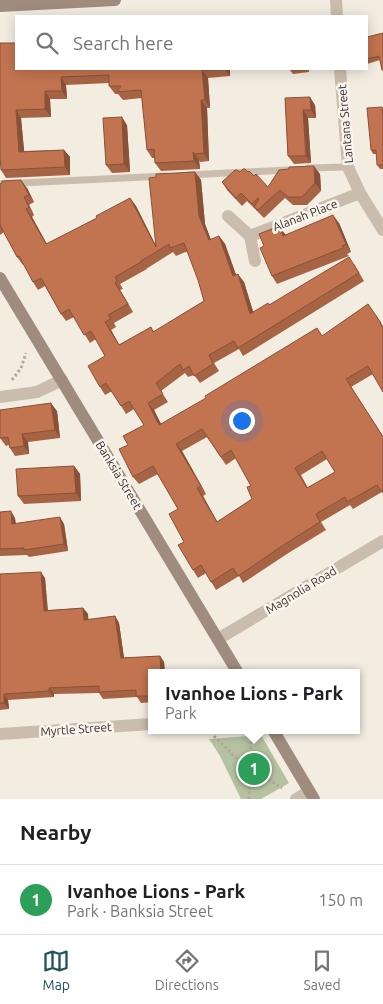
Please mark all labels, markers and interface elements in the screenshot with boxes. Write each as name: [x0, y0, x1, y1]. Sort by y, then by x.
search box: [15, 15, 368, 70]
icon: search: [33, 29, 61, 57]
text: Search here: [73, 32, 173, 54]
street label: Lantana Street: [335, 84, 355, 164]
street label: Alanah Place: [271, 197, 339, 233]
your location: [229, 408, 255, 434]
street label: Banksia Street: [94, 439, 145, 512]
street label: Magnolia Road: [263, 564, 339, 616]
popup: [148, 669, 360, 734]
text: Ivanhoe Lions - Park: [165, 682, 343, 704]
text: Park: [165, 704, 197, 722]
street label: Myrtle Street: [40, 720, 112, 738]
pin: 1: [238, 750, 270, 788]
text: Nearby: [20, 820, 91, 844]
text: Ivanhoe Lions - Park: [67, 880, 245, 902]
text: 1: [31, 891, 41, 909]
text: 150 m: [318, 891, 363, 909]
text: Park · Banksia Street: [67, 902, 213, 920]
tab: Map: [42, 947, 70, 993]
tab: Directions: [155, 947, 219, 993]
tab: Saved: [303, 947, 341, 993]

